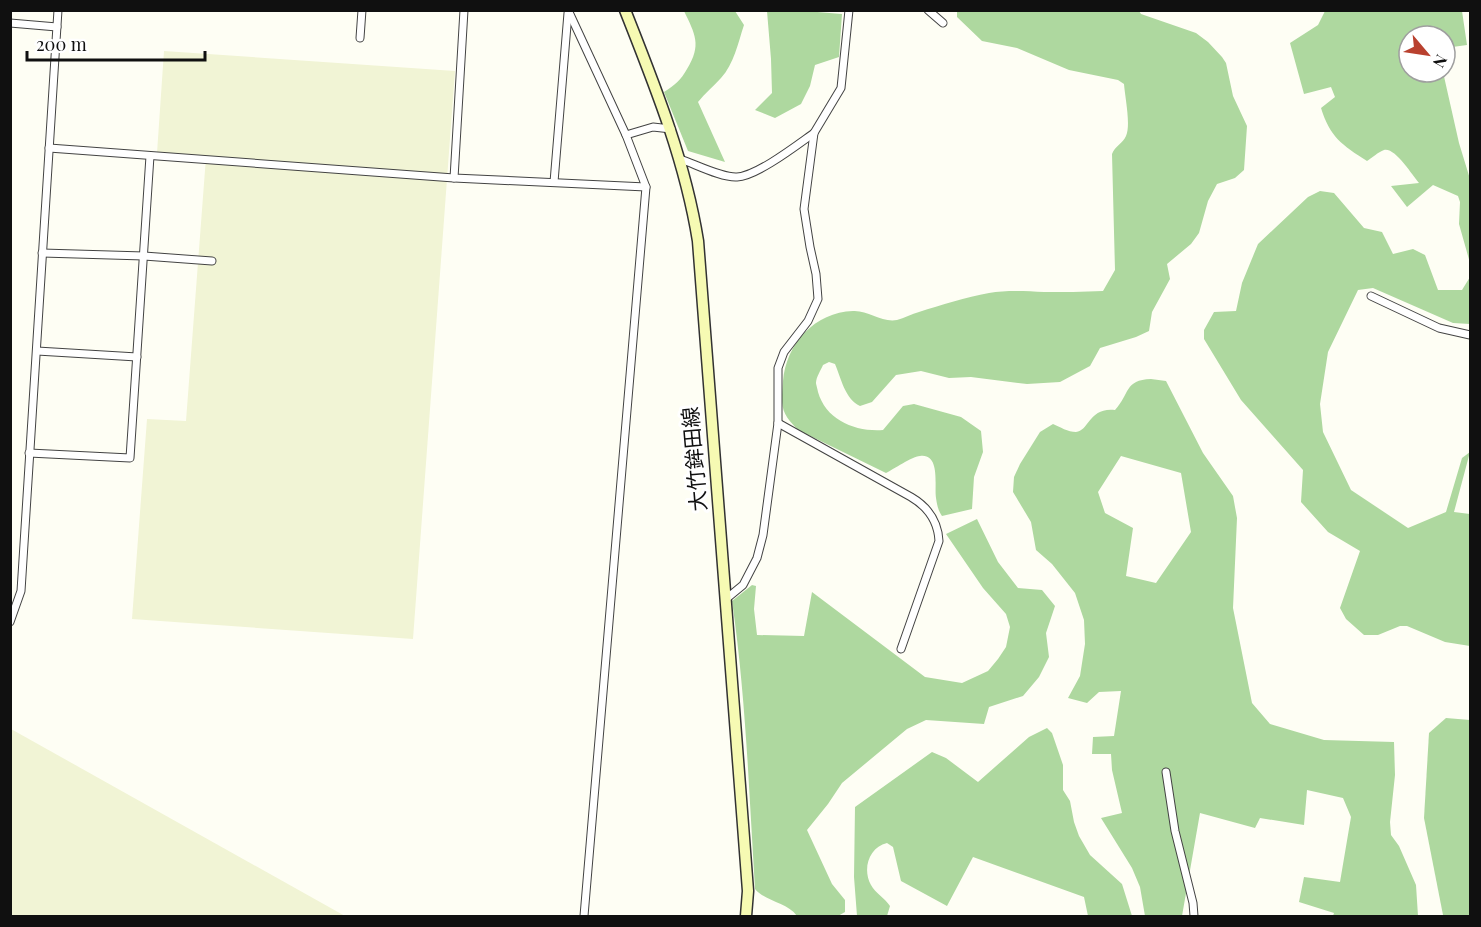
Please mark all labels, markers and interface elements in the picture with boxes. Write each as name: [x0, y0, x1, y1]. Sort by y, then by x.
scale bar: [27, 24, 206, 62]
north arrow: [1397, 24, 1457, 84]
text: 200 m: [36, 32, 87, 56]
text: N: [1428, 51, 1453, 72]
street label: 大竹鉾田線: [674, 406, 712, 513]

